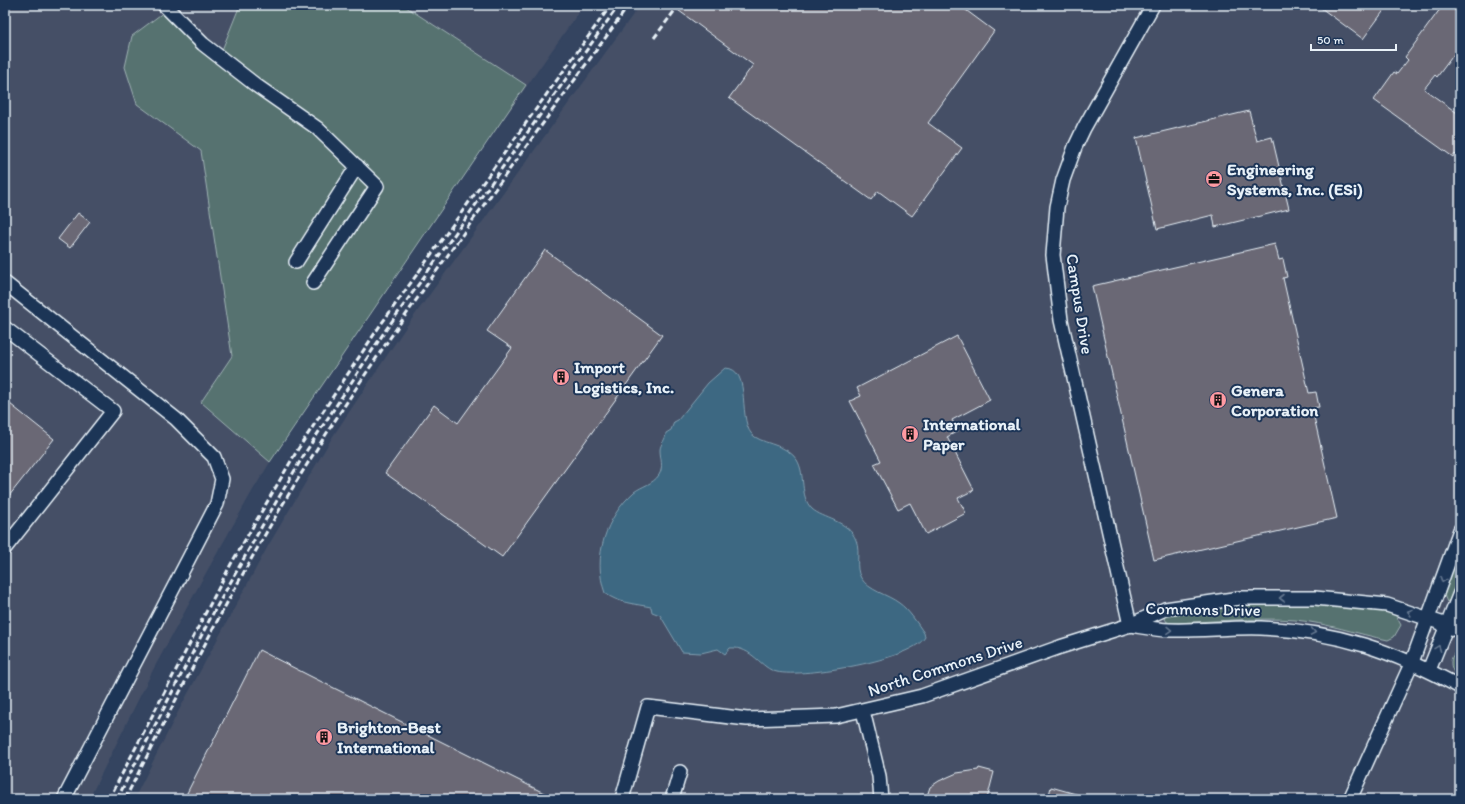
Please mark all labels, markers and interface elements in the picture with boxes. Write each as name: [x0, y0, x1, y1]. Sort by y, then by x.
scale bar: [1311, 26, 1396, 52]
text: 50 m: [1317, 33, 1343, 47]
place label: Engineering Systems, Inc. (ESi): [1227, 159, 1363, 200]
office icon: Engineering Systems, Inc. (ESi): [1204, 169, 1224, 189]
street label: Campus Drive: [1062, 252, 1098, 356]
place label: Import Logistics, Inc.: [574, 357, 674, 398]
building icon: Import Logistics, Inc.: [551, 367, 571, 387]
place label: Genera Corporation: [1231, 380, 1319, 421]
building icon: Genera Corporation: [1208, 390, 1228, 410]
place label: International Paper: [923, 414, 1021, 455]
building icon: International Paper: [900, 424, 920, 444]
one-way arrow: [1439, 576, 1447, 583]
one-way arrow: [1279, 594, 1285, 602]
street label: Commons Drive: [1145, 598, 1261, 620]
one-way arrow: [1407, 608, 1414, 617]
one-way arrow: [1166, 625, 1172, 634]
one-way arrow: [1310, 628, 1316, 636]
street label: North Commons Drive: [865, 632, 1025, 700]
one-way arrow: [1434, 644, 1442, 651]
place label: Brighton-Best International: [337, 717, 441, 757]
building icon: Brighton-Best International: [314, 727, 334, 747]

